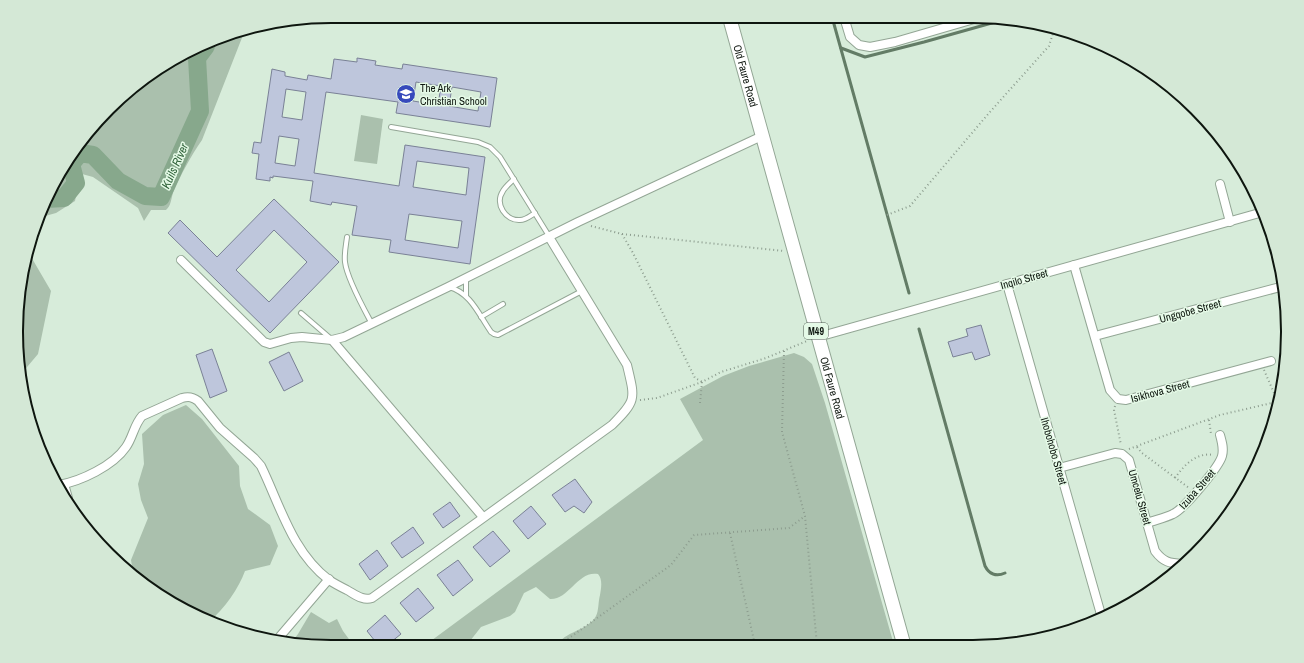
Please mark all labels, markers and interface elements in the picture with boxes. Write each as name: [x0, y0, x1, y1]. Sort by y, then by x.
street label: Old Faure Road: [730, 43, 761, 108]
place label: The Ark Christian School: [420, 81, 487, 108]
school or university icon: The Ark Christian School: [395, 83, 417, 105]
water label: Kuils River: [158, 140, 192, 191]
street label: Inqilo Street: [999, 265, 1050, 292]
street label: Ungqobe Street: [1158, 296, 1223, 326]
road number: M49: [804, 323, 828, 339]
street label: Old Faure Road: [817, 355, 848, 421]
street label: Isikhova Street: [1129, 376, 1191, 406]
street label: Ihobohobo Street: [1038, 416, 1070, 487]
street label: Izuba Street: [1176, 466, 1219, 512]
street label: Umcelu Street: [1125, 468, 1155, 527]

